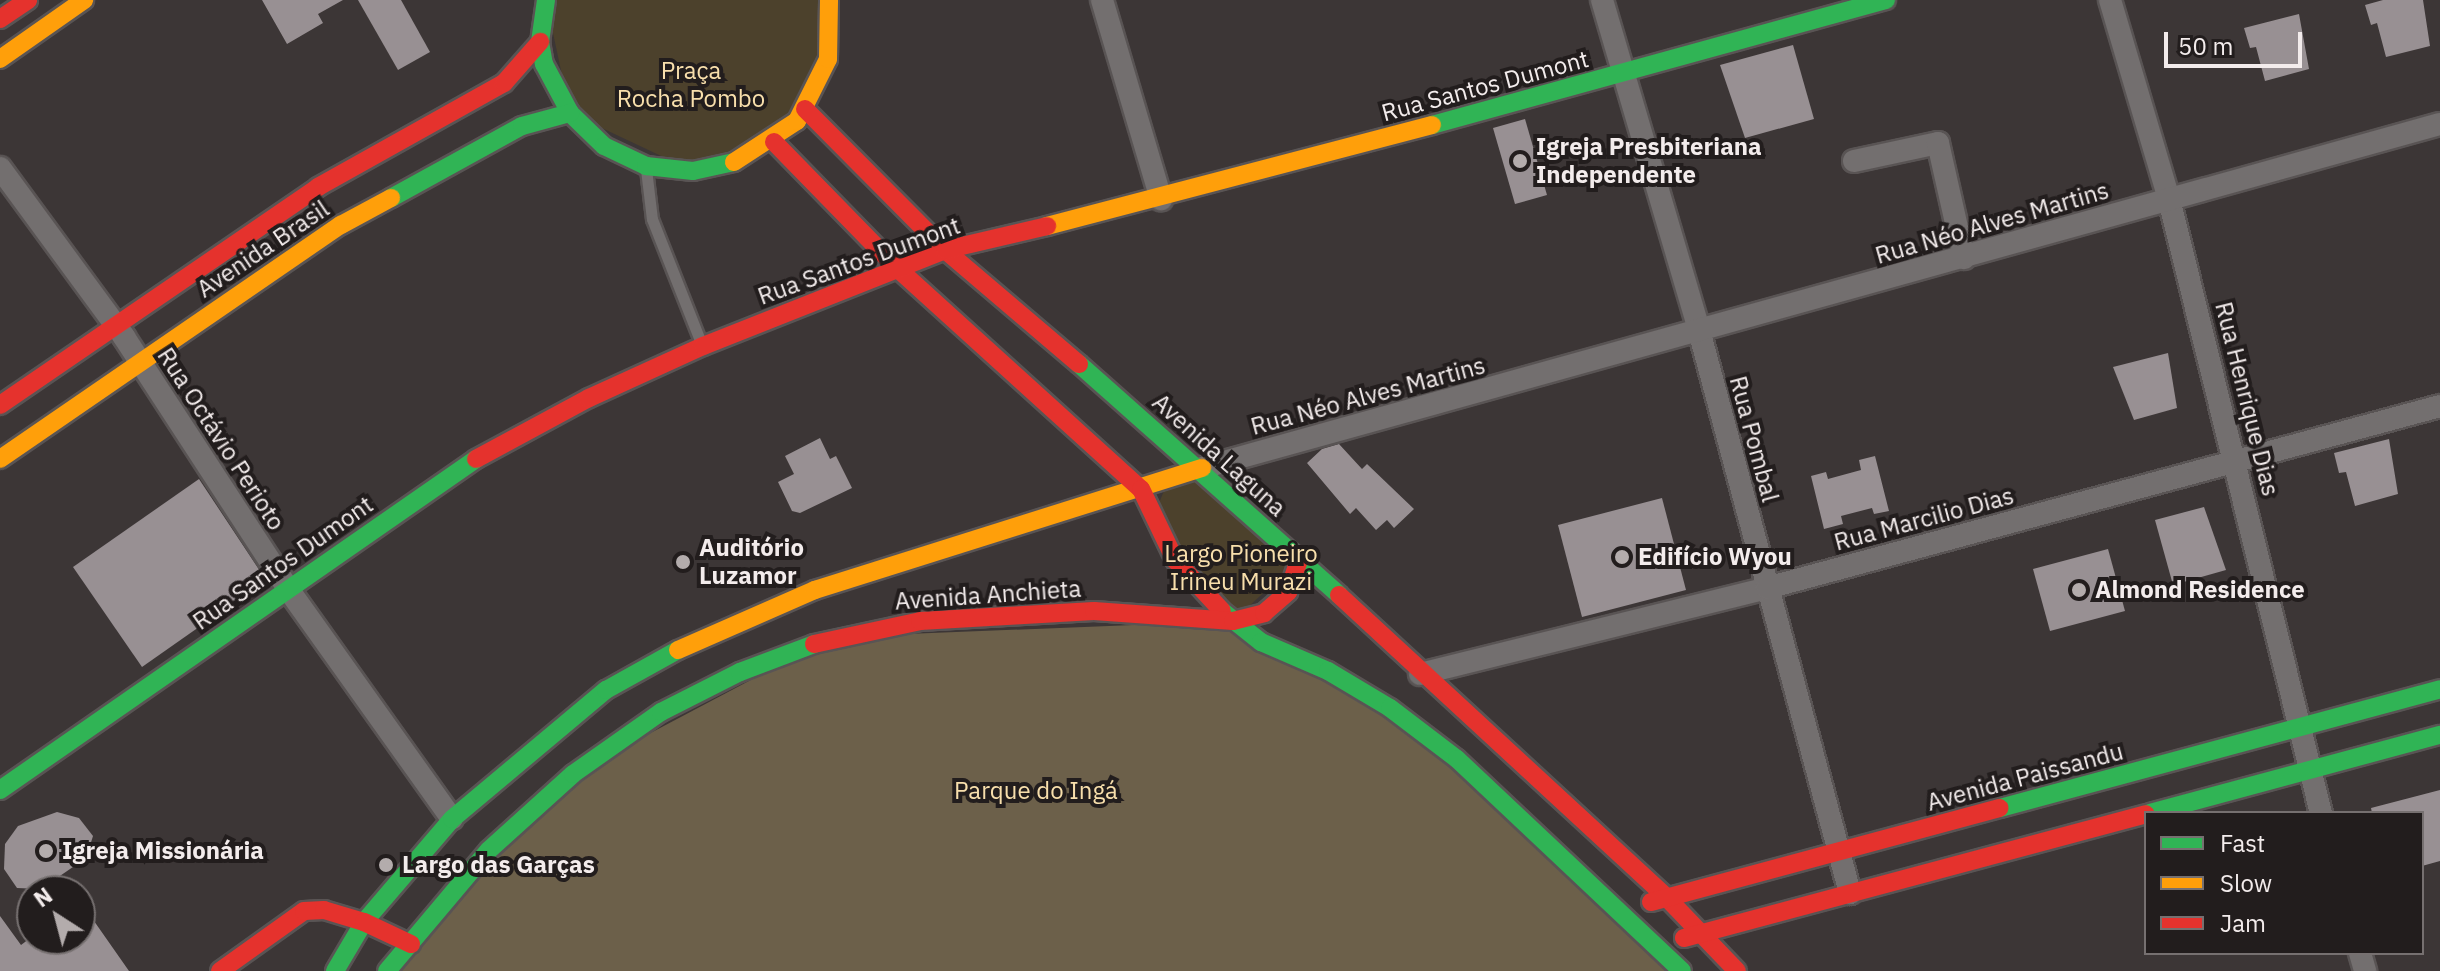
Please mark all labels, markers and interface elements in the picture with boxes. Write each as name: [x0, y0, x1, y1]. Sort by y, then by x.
scale bar: [2168, 16, 2306, 66]
text: 50 m: [2178, 30, 2233, 62]
street label: Rua Santos Dumont: [1378, 45, 1592, 127]
park label: Praça Rocha Pombo: [617, 57, 765, 113]
place label: Igreja Presbiteriana Independente: [1536, 133, 1762, 189]
marker: Igreja Presbiteriana Independente: [1511, 152, 1529, 170]
street label: Rua Néo Alves Martins: [1872, 176, 2112, 270]
street label: Avenida Brasil: [191, 194, 335, 304]
street label: Rua Santos Dumont: [754, 211, 964, 311]
street label: Rua Henrique Dias: [2209, 299, 2285, 499]
street label: Rua Octávio Perioto: [151, 342, 291, 536]
street label: Rua Néo Alves Martins: [1248, 351, 1488, 441]
street label: Rua Pombal: [1723, 373, 1785, 505]
street label: Avenida Laguna: [1146, 388, 1292, 522]
street label: Rua Marcilio Dias: [1831, 481, 2017, 557]
street label: Rua Santos Dumont: [187, 490, 379, 636]
place label: Auditório Luzamor: [699, 534, 804, 590]
park label: Largo Pioneiro Irineu Murazi: [1164, 540, 1318, 596]
place label: Edifício Wyou: [1638, 543, 1792, 571]
marker: Edifício Wyou: [1613, 548, 1631, 566]
marker: Auditório Luzamor: [674, 553, 692, 571]
street label: Avenida Anchieta: [894, 574, 1082, 616]
place label: Almond Residence: [2095, 576, 2305, 604]
marker: Almond Residence: [2070, 581, 2088, 599]
street label: Avenida Paissandu: [1924, 737, 2126, 817]
park label: Parque do Ingá: [954, 777, 1118, 805]
legend: [2144, 811, 2424, 955]
text: Fast: [2220, 827, 2265, 859]
place label: Igreja Missionária: [62, 837, 264, 865]
marker: Igreja Missionária: [37, 842, 55, 860]
place label: Largo das Garças: [402, 851, 595, 879]
marker: Largo das Garças: [377, 856, 395, 874]
text: Slow: [2220, 867, 2272, 899]
north arrow: [16, 875, 96, 955]
text: N: [28, 880, 58, 913]
text: Jam: [2220, 907, 2266, 939]

